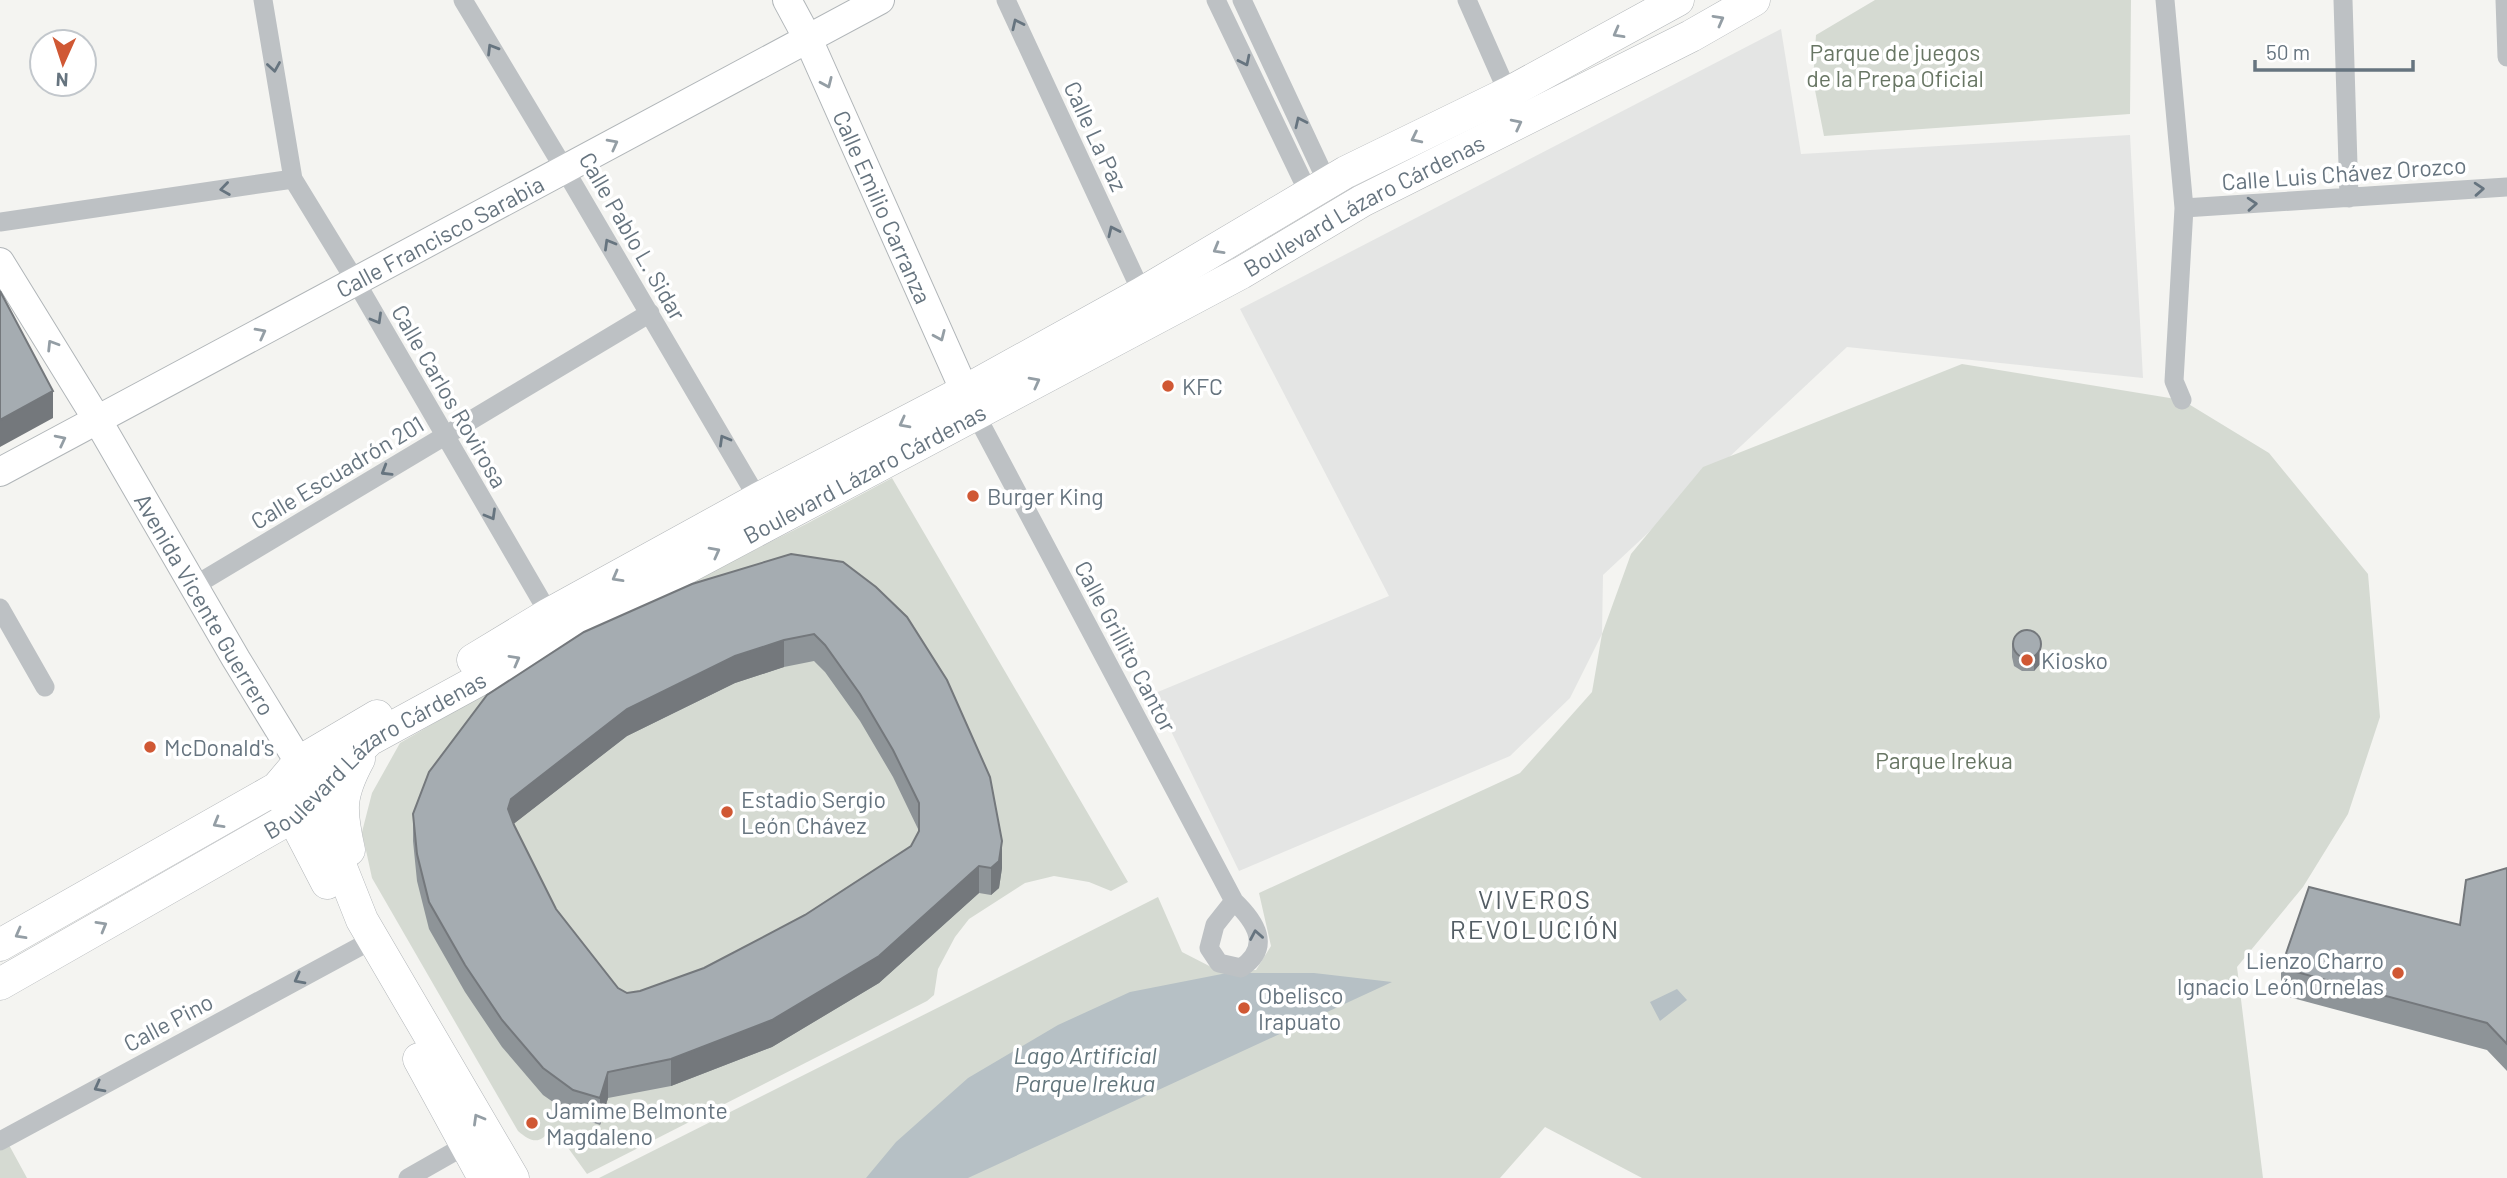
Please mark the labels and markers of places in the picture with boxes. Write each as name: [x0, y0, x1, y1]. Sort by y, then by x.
place label: KFC: [1182, 372, 1223, 400]
marker: KFC: [1160, 378, 1176, 394]
place label: Burger King: [987, 482, 1104, 510]
marker: Burger King: [965, 488, 981, 504]
place label: Kiosko: [2041, 646, 2108, 674]
marker: Kiosko: [2019, 652, 2035, 668]
place label: McDonald's: [164, 733, 275, 761]
marker: McDonald's: [142, 739, 158, 755]
place label: Estadio Sergio León Chávez: [741, 785, 886, 839]
marker: Estadio Sergio León Chávez: [719, 804, 735, 820]
place label: Lienzo Charro Ignacio León Ornelas: [2177, 946, 2384, 1000]
marker: Lienzo Charro Ignacio León Ornelas: [2390, 965, 2406, 981]
place label: Obelisco Irapuato: [1258, 981, 1344, 1035]
marker: Obelisco Irapuato: [1236, 1000, 1252, 1016]
place label: Jamime Belmonte Magdaleno: [546, 1096, 728, 1150]
marker: Jamime Belmonte Magdaleno: [524, 1115, 540, 1131]

